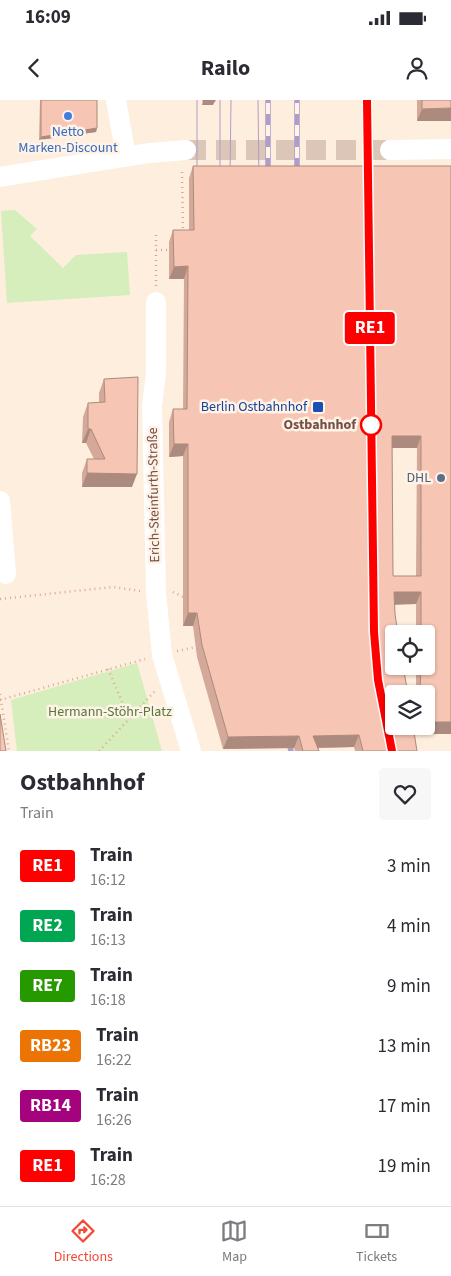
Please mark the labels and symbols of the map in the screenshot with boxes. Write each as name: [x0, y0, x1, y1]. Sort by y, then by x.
marker: Netto Marken-Discount: [62, 110, 74, 122]
place label: Netto Marken-Discount: [18, 122, 118, 158]
line badge: RE1: [341, 312, 399, 344]
place label: Berlin Ostbahnhof: [201, 397, 308, 417]
marker: Berlin Ostbahnhof: [311, 400, 325, 414]
marker: Ostbahnhof: [360, 414, 382, 436]
place label: Ostbahnhof: [283, 415, 357, 435]
street label: Erich-Steinfurth-Straße: [143, 427, 165, 563]
place label: DHL: [406, 468, 431, 488]
marker: DHL: [435, 472, 447, 484]
park label: Hermann-Stöhr-Platz: [48, 702, 172, 722]

